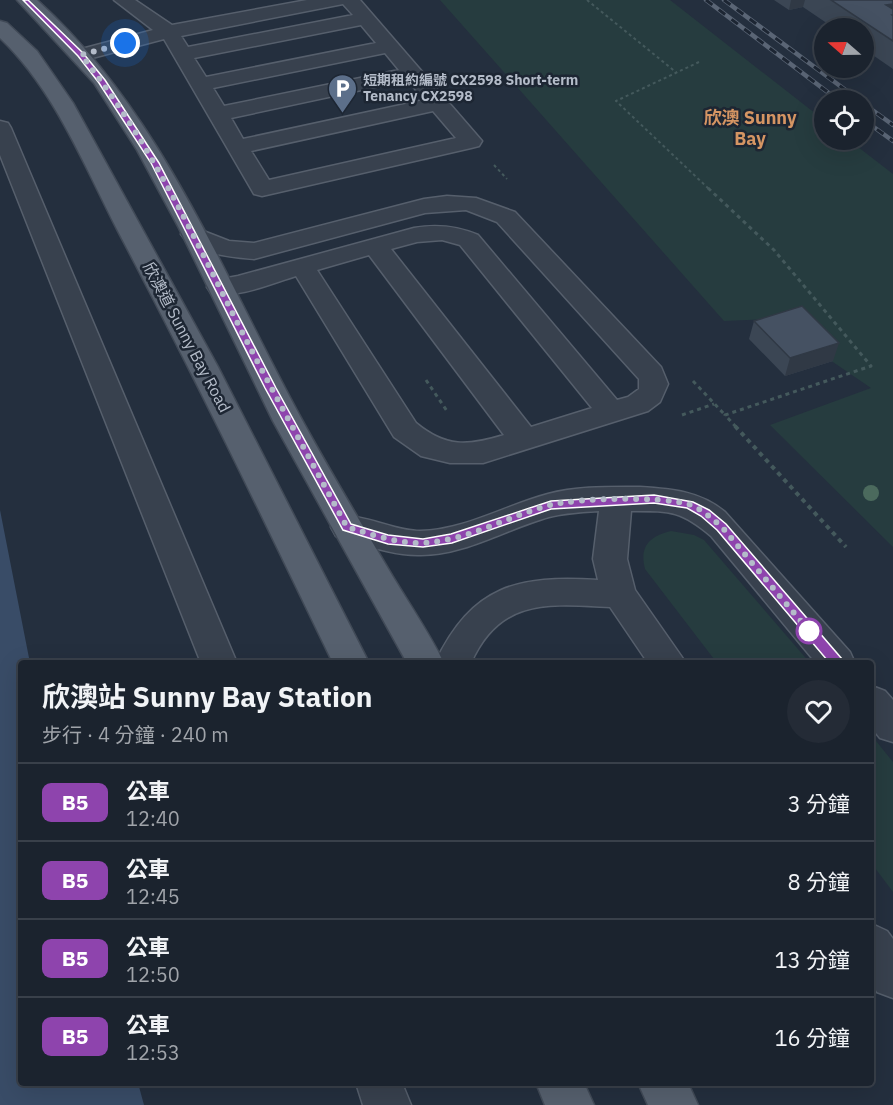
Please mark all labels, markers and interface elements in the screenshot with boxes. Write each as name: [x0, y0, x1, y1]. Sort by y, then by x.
north arrow: [814, 18, 874, 78]
map controls: [814, 18, 874, 150]
your location: [110, 28, 140, 58]
place label: 短期租約編號 CX2598 Short-term Tenancy CX2598: [363, 71, 578, 105]
parking icon: 短期租約編號 CX2598 Short-term Tenancy CX2598: [326, 72, 358, 114]
button: locate: [814, 90, 874, 150]
district label: 欣澳 Sunny Bay: [703, 106, 797, 150]
street label: 欣澳道 Sunny Bay Road: [139, 258, 235, 416]
unlabelled marker: [796, 618, 822, 644]
text: 欣澳站 Sunny Bay Station: [42, 678, 372, 715]
button: heart: [787, 680, 850, 743]
text: 步行 · 4 分鐘 · 240 m: [42, 721, 229, 748]
text: 公車: [126, 776, 170, 805]
text: B5: [62, 788, 88, 816]
text: 3 分鐘: [788, 789, 850, 818]
text: 12:40: [126, 805, 180, 832]
text: 公車: [126, 854, 170, 883]
text: B5: [62, 866, 88, 894]
text: 8 分鐘: [788, 867, 850, 896]
text: 12:45: [126, 883, 180, 910]
text: 公車: [126, 932, 170, 961]
text: B5: [62, 944, 88, 972]
text: 13 分鐘: [774, 945, 850, 974]
text: 12:50: [126, 961, 180, 988]
text: 公車: [126, 1010, 170, 1039]
text: B5: [62, 1022, 88, 1050]
text: 16 分鐘: [774, 1023, 850, 1052]
text: 12:53: [126, 1039, 180, 1066]

